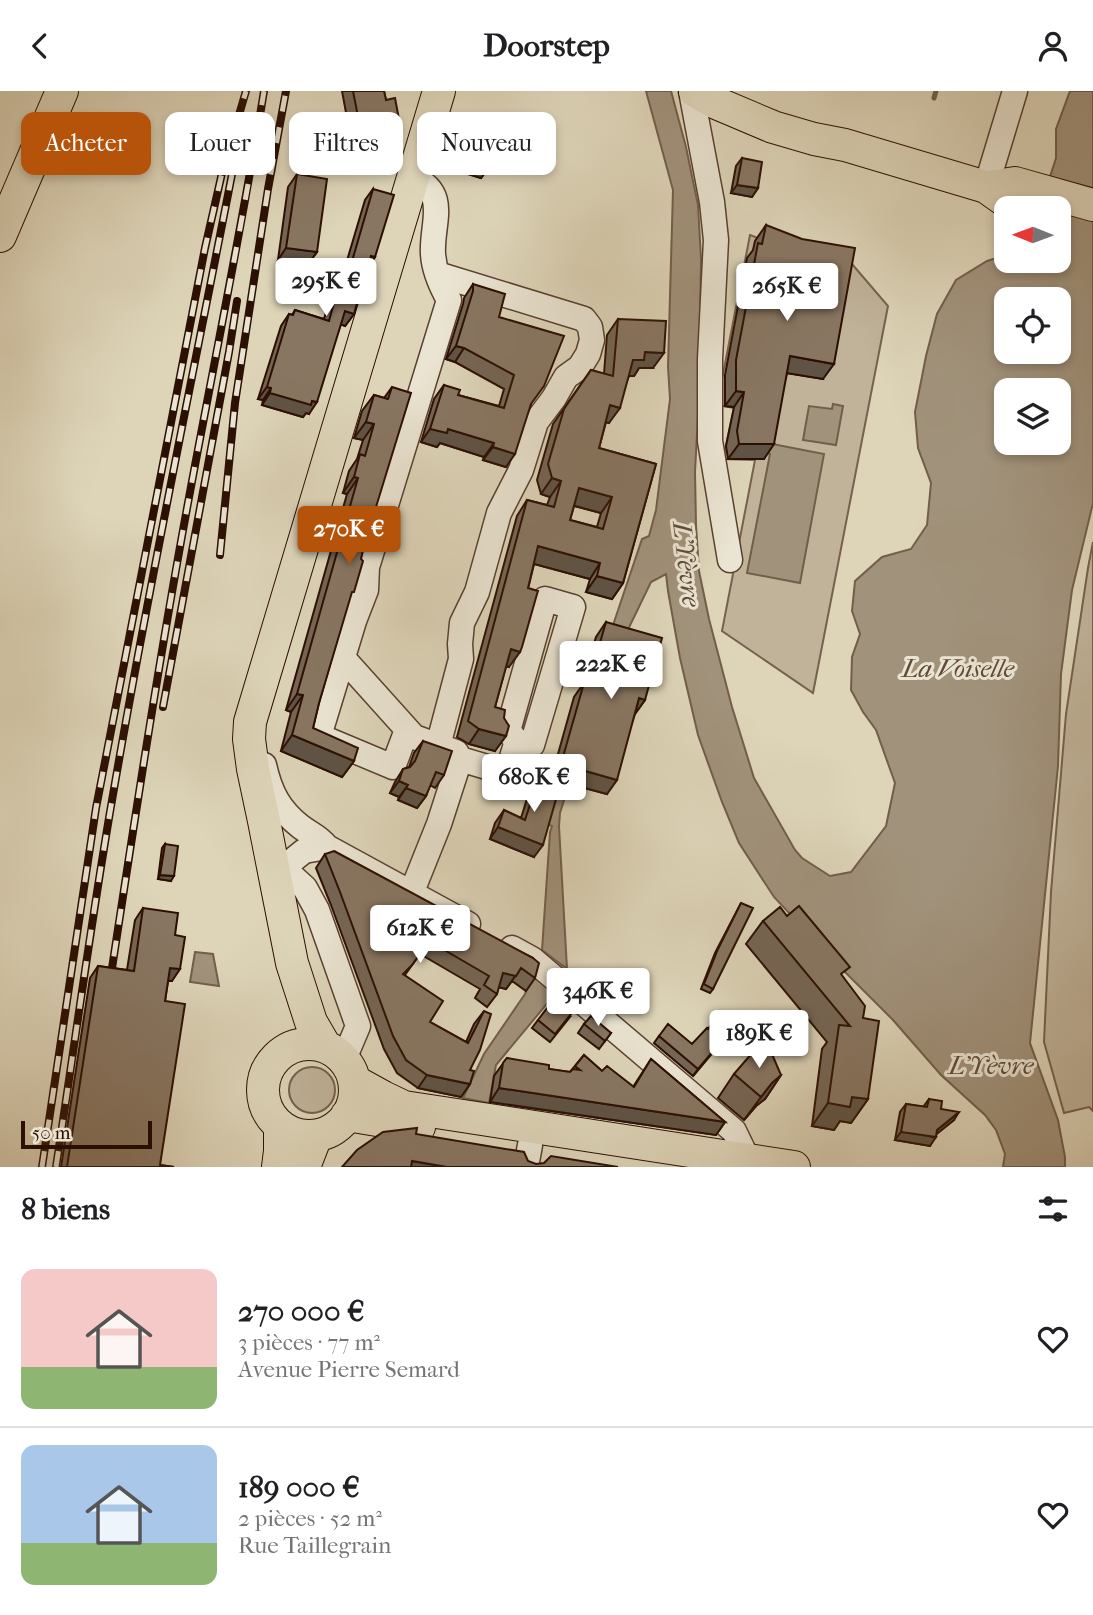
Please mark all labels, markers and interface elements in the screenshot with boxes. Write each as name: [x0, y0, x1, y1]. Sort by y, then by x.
icon: back: [21, 27, 59, 65]
text: Doorstep: [483, 27, 610, 64]
icon: person: [1034, 27, 1072, 65]
chip: Acheter: [21, 112, 151, 175]
chip: Louer: [165, 112, 275, 175]
chip: Filtres: [289, 112, 403, 175]
chip: Nouveau: [417, 112, 556, 175]
north arrow: [994, 196, 1071, 273]
map controls: [994, 196, 1071, 455]
pin: 295K €: [269, 259, 383, 318]
pin: 265K €: [730, 264, 844, 323]
text: 295K €: [291, 267, 361, 294]
text: 265K €: [752, 272, 822, 299]
button: locate: [994, 287, 1071, 364]
button: layers: [994, 378, 1071, 455]
pin: 270K €: [292, 507, 406, 566]
text: 270K €: [314, 515, 384, 542]
water label: L'Yèvre: [666, 518, 707, 610]
pin: 222K €: [554, 641, 668, 701]
text: 222K €: [576, 650, 646, 677]
water label: La Voiselle: [900, 653, 1016, 684]
pin: 680K €: [477, 755, 591, 814]
text: 680K €: [498, 763, 570, 790]
pin: 612K €: [363, 905, 477, 965]
text: 612K €: [386, 914, 454, 941]
pin: 346K €: [541, 969, 655, 1028]
text: 346K €: [563, 977, 633, 1004]
pin: 189K €: [702, 1011, 816, 1070]
text: 189K €: [725, 1019, 793, 1046]
water label: L'Yèvre: [946, 1050, 1035, 1081]
scale bar: [21, 1118, 152, 1150]
text: 50 m: [32, 1122, 71, 1144]
icon: filters: [1034, 1190, 1072, 1228]
text: 8 biens: [21, 1192, 110, 1227]
text: 270 000 €: [238, 1294, 365, 1329]
icon: home: [77, 1297, 161, 1381]
icon: heart: [1034, 1320, 1072, 1358]
text: 3 pièces · 77 m²: [238, 1329, 380, 1356]
text: Avenue Pierre Semard: [238, 1356, 460, 1383]
text: 189 000 €: [238, 1470, 360, 1505]
icon: home: [77, 1473, 161, 1557]
icon: heart: [1034, 1496, 1072, 1534]
text: 2 pièces · 52 m²: [238, 1505, 382, 1532]
text: Rue Taillegrain: [238, 1532, 391, 1559]

